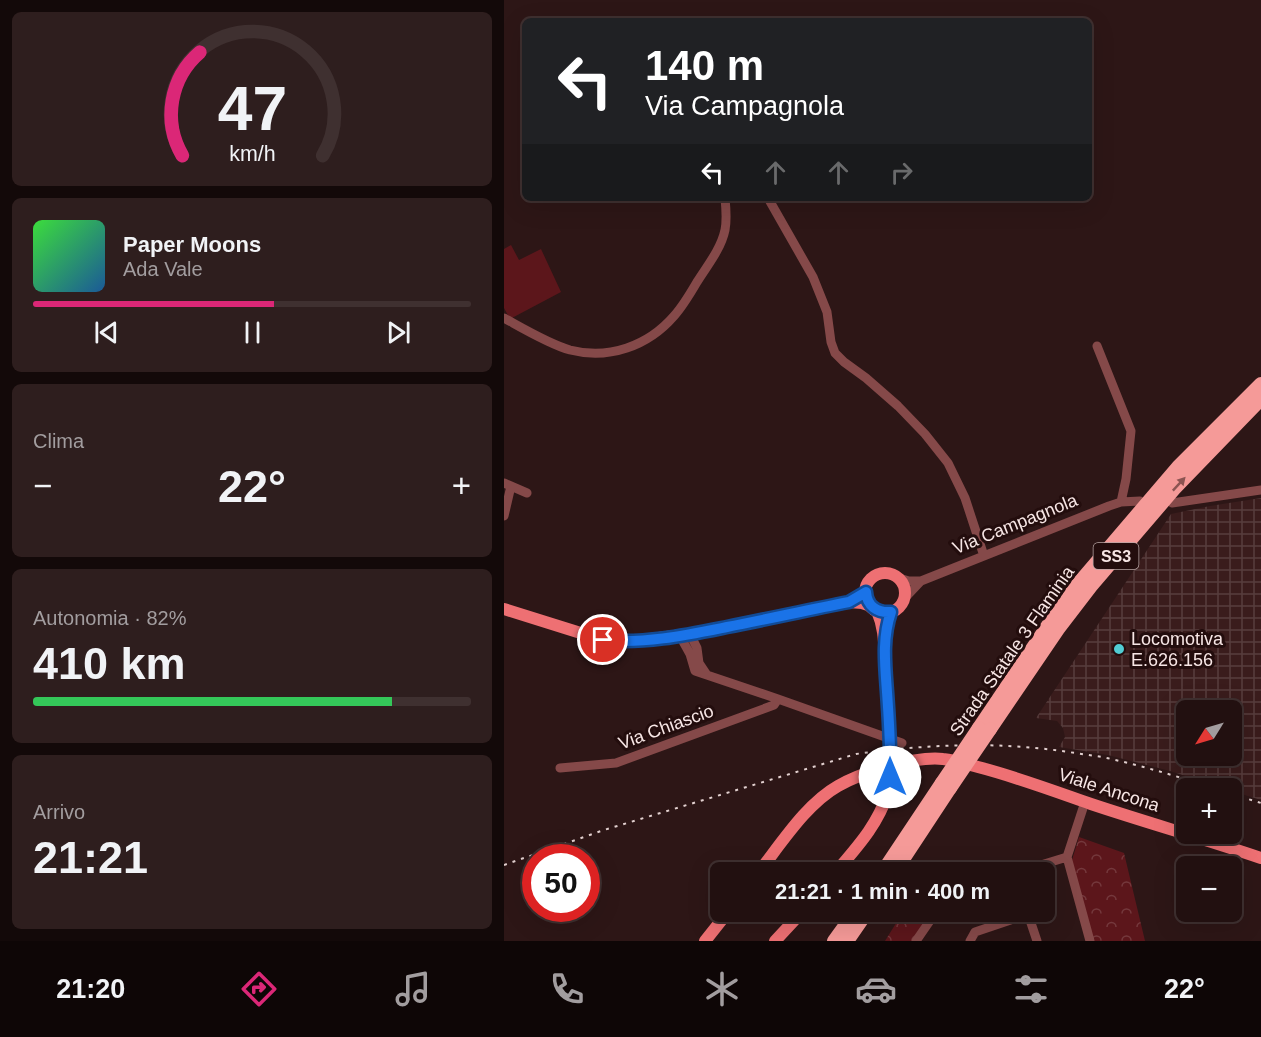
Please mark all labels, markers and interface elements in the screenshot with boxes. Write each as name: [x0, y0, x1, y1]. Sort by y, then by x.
icon: left: [546, 42, 624, 120]
text: 140 m: [645, 42, 764, 89]
text: 47: [217, 74, 287, 143]
text: Via Campagnola: [645, 91, 844, 121]
text: km/h: [229, 142, 275, 166]
icon: left: [696, 156, 729, 189]
icon: ahead: [759, 156, 792, 189]
icon: ahead: [822, 156, 855, 189]
icon: right: [885, 156, 918, 189]
text: Paper Moons: [123, 232, 261, 257]
text: Ada Vale: [123, 258, 203, 280]
icon: previous: [90, 316, 123, 349]
icon: pause: [236, 316, 269, 349]
icon: next: [382, 316, 415, 349]
text: Clima: [33, 430, 84, 452]
text: 22°: [218, 461, 286, 512]
text: −: [33, 467, 52, 504]
text: +: [452, 467, 471, 504]
one-way arrow: [1172, 476, 1186, 491]
street label: Via Campagnola: [950, 489, 1081, 558]
road number: SS3: [1094, 543, 1138, 569]
street label: Strada Statale 3 Flaminia: [946, 562, 1079, 740]
text: Autonomia · 82%: [33, 607, 186, 629]
pin: [577, 614, 628, 665]
icon: arrive: [586, 623, 619, 656]
place label: Locomotiva E.626.156: [1131, 629, 1224, 670]
text: 410 km: [33, 638, 186, 689]
marker: Locomotiva E.626.156: [1112, 642, 1126, 656]
north arrow: [1176, 700, 1242, 766]
map controls: [1176, 700, 1242, 922]
street label: Via Chiascio: [616, 701, 716, 753]
position arrow: [858, 745, 922, 809]
street label: Viale Ancona: [1056, 764, 1163, 816]
button: +: [1176, 778, 1242, 844]
text: Arrivo: [33, 801, 85, 823]
text: 21:21: [33, 832, 148, 883]
speed limit sign: 50: [522, 844, 600, 922]
button: −: [1176, 856, 1242, 922]
text: 21:21 · 1 min · 400 m: [775, 879, 990, 904]
icon: directions: [238, 968, 280, 1010]
icon: music: [392, 968, 434, 1010]
icon: phone: [546, 968, 588, 1010]
icon: climate: [701, 968, 743, 1010]
icon: car: [855, 968, 897, 1010]
icon: filters: [1010, 968, 1052, 1010]
text: 21:20: [56, 974, 125, 1004]
text: 22°: [1164, 974, 1205, 1004]

